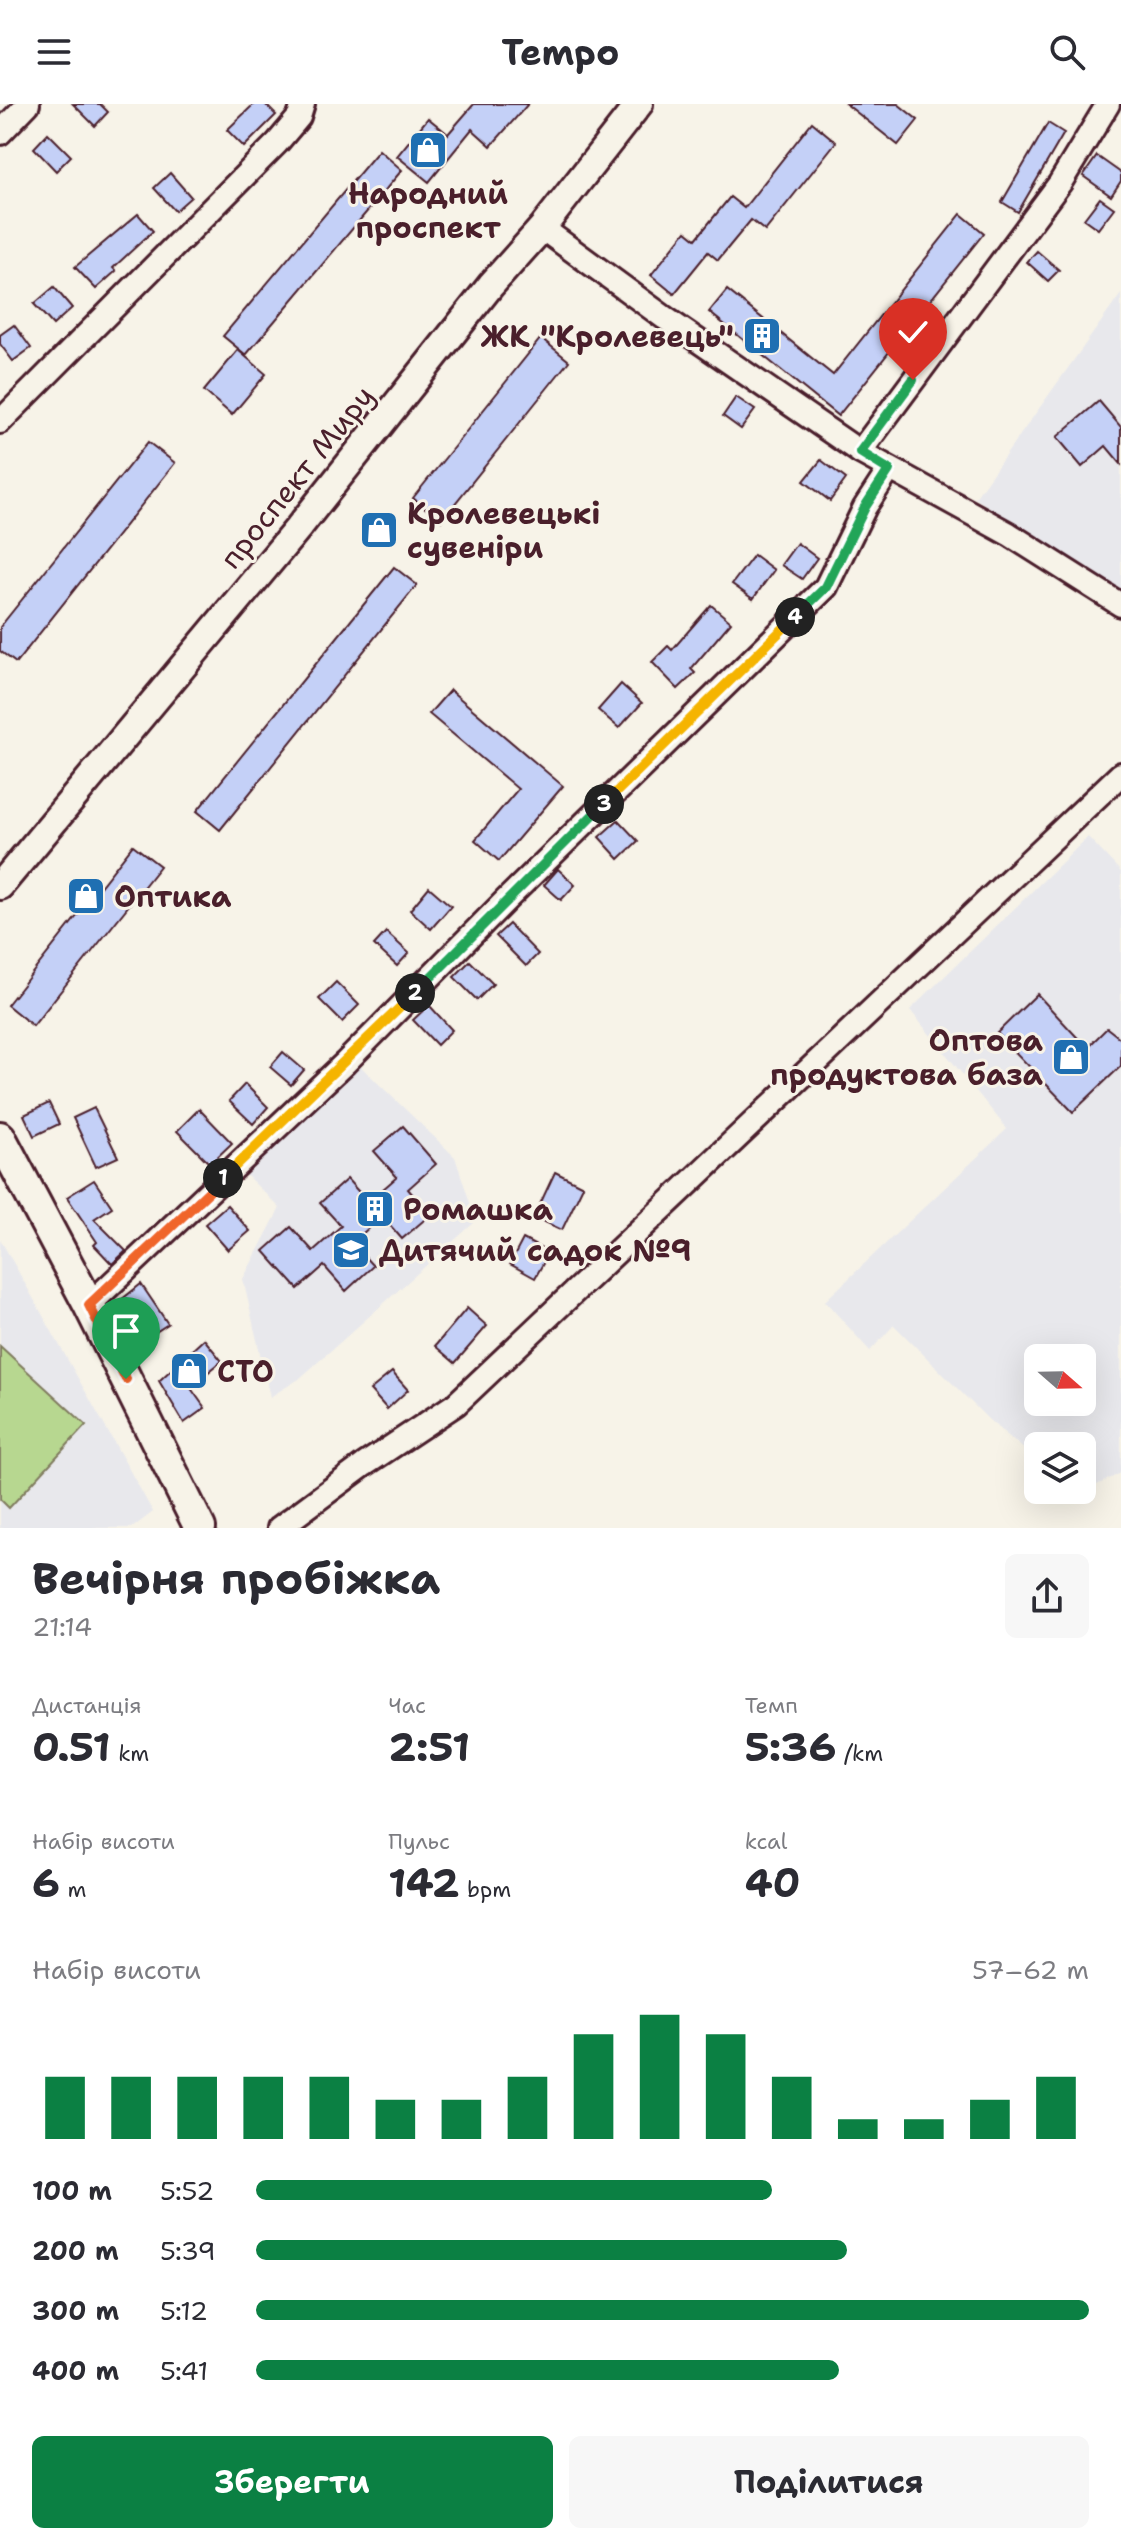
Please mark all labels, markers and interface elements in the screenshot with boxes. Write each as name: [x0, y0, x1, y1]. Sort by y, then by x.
text: Tempo: [502, 28, 619, 77]
icon: menu: [32, 30, 76, 74]
icon: search: [1045, 30, 1089, 74]
shop icon: Народний проспект: [407, 129, 449, 171]
place label: Народний проспект: [348, 173, 508, 248]
pin: [879, 298, 947, 380]
icon: check: [891, 310, 935, 354]
building icon: ЖК "Кролевець": [741, 315, 783, 357]
place label: ЖК "Кролевець": [481, 316, 734, 357]
street label: проспект Миру: [210, 377, 384, 577]
place label: Кролевецькі сувеніри: [407, 493, 601, 568]
shop icon: Кролевецькі сувеніри: [358, 509, 400, 551]
pin: 4: [775, 597, 815, 637]
text: 4: [787, 602, 803, 631]
pin: 3: [584, 784, 624, 824]
text: 3: [596, 789, 612, 818]
shop icon: Оптика: [65, 875, 107, 917]
place label: Оптика: [114, 876, 232, 917]
pin: 2: [395, 973, 435, 1013]
text: 2: [407, 978, 423, 1007]
place label: Оптова продуктова база: [770, 1020, 1044, 1095]
shop icon: Оптова продуктова база: [1050, 1036, 1092, 1078]
pin: 1: [203, 1158, 243, 1198]
text: 1: [218, 1163, 228, 1192]
building icon: Ромашка: [354, 1188, 396, 1230]
place label: Ромашка: [403, 1189, 553, 1230]
school or university icon: Дитячий садок №9: [330, 1229, 372, 1271]
place label: Дитячий садок №9: [379, 1230, 691, 1271]
pin: [92, 1297, 160, 1379]
icon: arrive: [104, 1309, 148, 1353]
north arrow: [1024, 1344, 1096, 1416]
map controls: [1024, 1344, 1096, 1504]
shop icon: СТО: [168, 1350, 210, 1392]
place label: СТО: [217, 1351, 274, 1392]
button: layers: [1024, 1432, 1096, 1504]
text: Вечірня пробіжка: [32, 1549, 440, 1608]
button: share: [1005, 1554, 1089, 1638]
text: 21:14: [32, 1609, 92, 1644]
text: Дистанція: [32, 1691, 142, 1720]
text: Час: [388, 1691, 426, 1720]
text: Темп: [745, 1691, 798, 1720]
text: 0.51: [32, 1720, 111, 1774]
text: 2:51: [388, 1720, 470, 1774]
text: 5:36: [745, 1720, 836, 1774]
text: km: [111, 1739, 149, 1768]
text: /km: [836, 1739, 883, 1768]
text: Набір висоти: [32, 1827, 175, 1856]
text: Пульс: [388, 1827, 450, 1856]
text: kcal: [745, 1827, 787, 1856]
text: 6: [32, 1856, 60, 1910]
text: 142: [388, 1856, 460, 1910]
text: 40: [745, 1856, 801, 1910]
text: m: [60, 1875, 86, 1904]
text: bpm: [460, 1875, 511, 1904]
text: Набір висоти: [32, 1952, 201, 1987]
text: 57–62 m: [972, 1952, 1089, 1987]
text: 100 m: [32, 2173, 112, 2208]
text: 5:52: [160, 2173, 214, 2208]
text: 200 m: [32, 2233, 119, 2268]
text: 5:39: [160, 2233, 216, 2268]
text: 300 m: [32, 2293, 119, 2328]
text: 5:12: [160, 2293, 208, 2328]
text: 400 m: [32, 2353, 119, 2388]
text: 5:41: [160, 2353, 208, 2388]
button: Зберегти: [32, 2436, 553, 2528]
button: Поділитися: [569, 2436, 1089, 2528]

